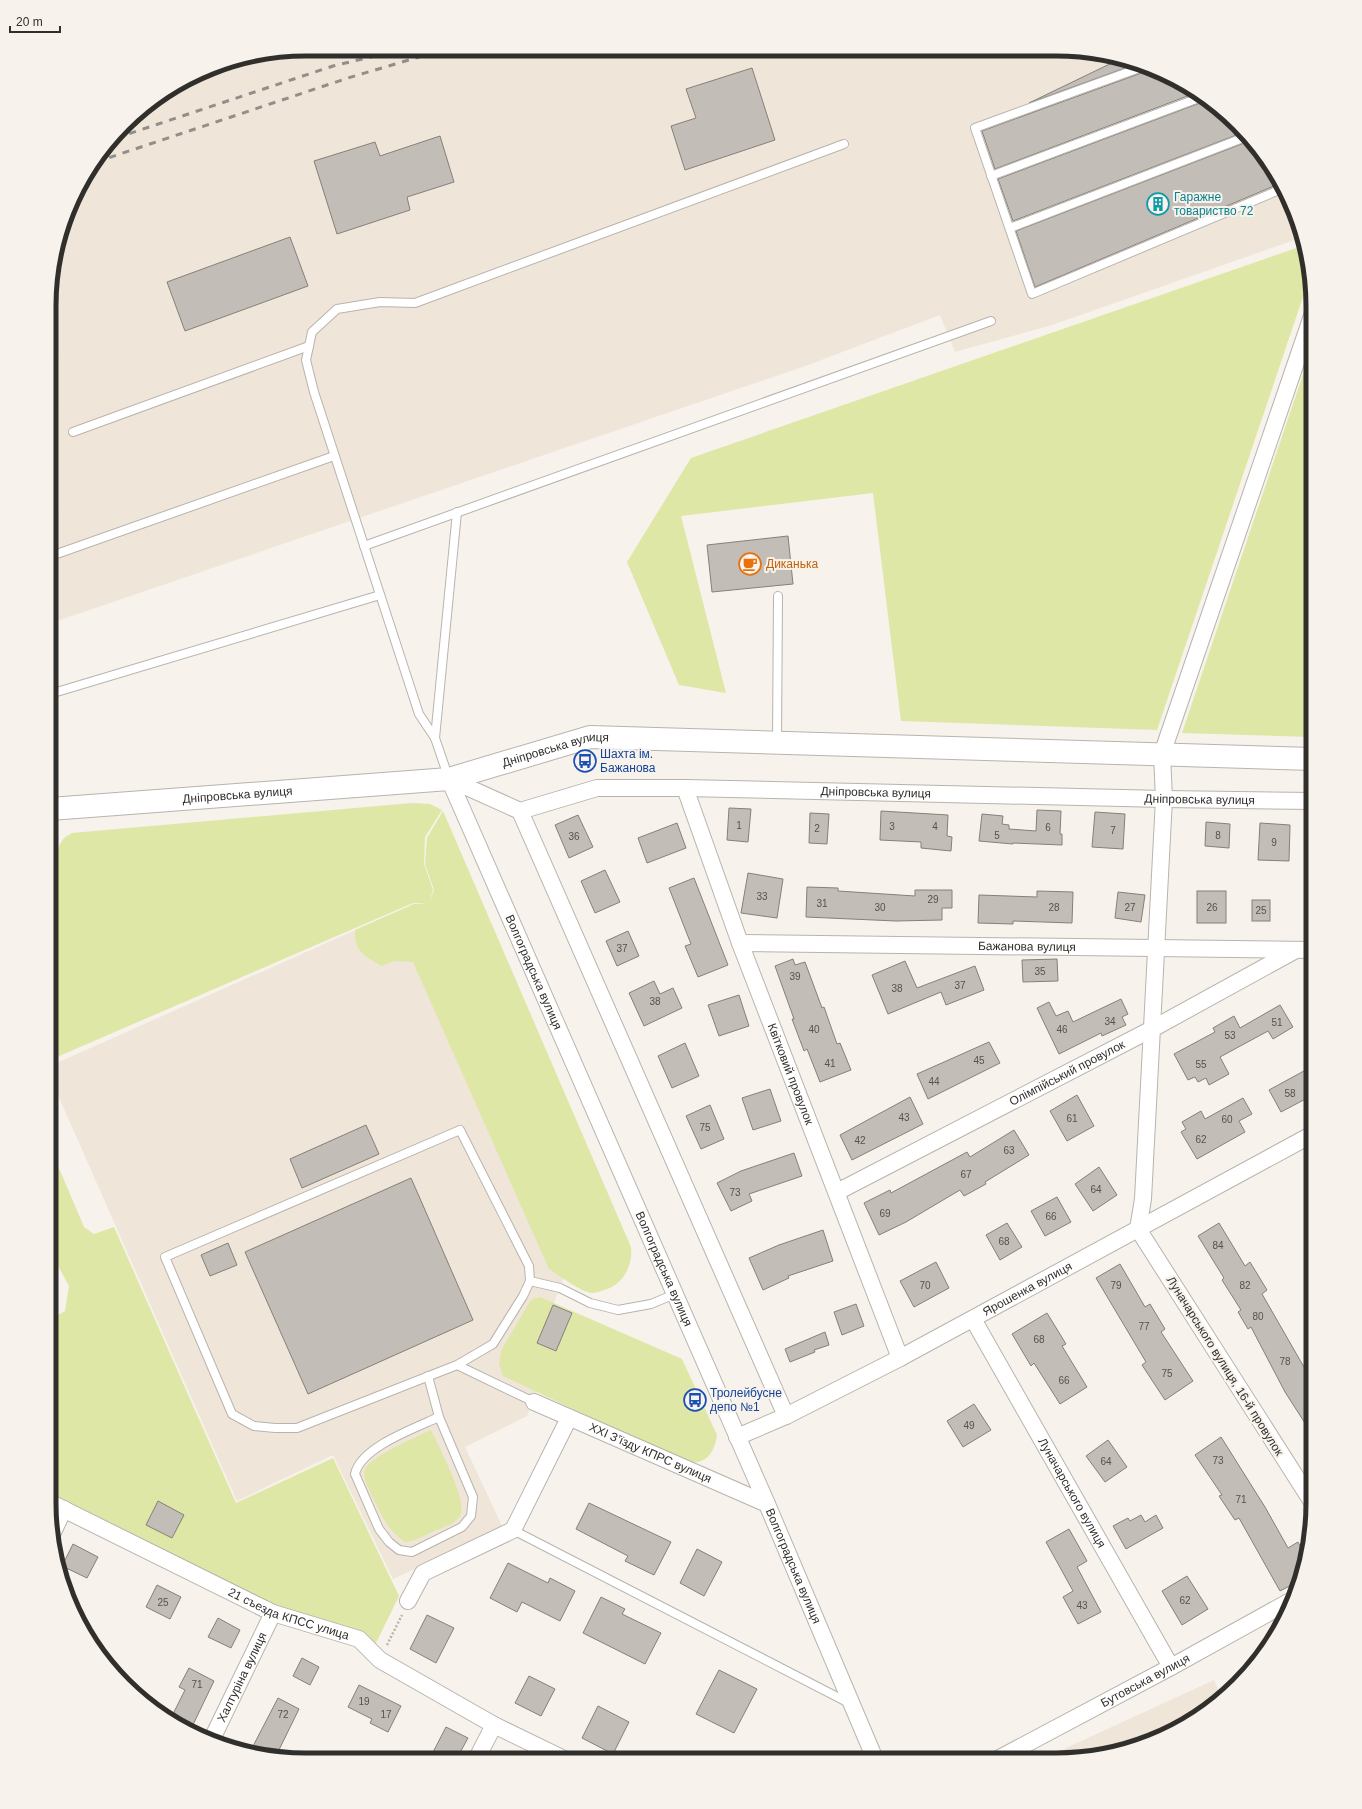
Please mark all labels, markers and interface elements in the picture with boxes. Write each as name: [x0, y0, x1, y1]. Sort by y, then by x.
scale bar: [10, 8, 60, 34]
text: 20 m: [16, 15, 43, 29]
place label: Гаражне товариство 72: [1174, 190, 1254, 218]
building icon: Гаражне товариство 72: [1145, 191, 1171, 217]
cafe icon: Диканька: [737, 551, 763, 577]
place label: Диканька: [766, 557, 818, 571]
street label: Дніпровська вулиця: [500, 730, 609, 770]
place label: Шахта ім. Бажанова: [600, 747, 656, 775]
bus stop icon: Шахта ім. Бажанова: [572, 748, 598, 774]
street label: Дніпровська вулиця: [182, 784, 293, 806]
street label: Дніпровська вулиця: [820, 784, 931, 801]
street label: Дніпровська вулиця: [1144, 792, 1255, 807]
house number: 1: [736, 820, 742, 831]
house number: 3: [889, 821, 895, 832]
house number: 4: [932, 821, 938, 832]
house number: 6: [1045, 822, 1051, 833]
house number: 2: [814, 823, 820, 834]
house number: 7: [1110, 825, 1116, 836]
house number: 5: [994, 830, 1000, 841]
house number: 8: [1215, 830, 1221, 841]
house number: 36: [568, 831, 580, 842]
house number: 9: [1271, 837, 1277, 848]
house number: 33: [756, 891, 768, 902]
house number: 29: [927, 894, 939, 905]
house number: 31: [816, 898, 828, 909]
house number: 30: [874, 902, 886, 913]
house number: 28: [1048, 902, 1060, 913]
house number: 27: [1124, 902, 1136, 913]
house number: 26: [1206, 902, 1218, 913]
house number: 25: [1255, 905, 1267, 916]
street label: Волгоградська вулиця: [502, 913, 565, 1032]
street label: Бажанова вулиця: [978, 939, 1076, 954]
house number: 37: [616, 943, 628, 954]
house number: 35: [1034, 966, 1046, 977]
house number: 39: [789, 971, 801, 982]
house number: 37: [954, 980, 966, 991]
house number: 38: [891, 983, 903, 994]
house number: 38: [649, 996, 661, 1007]
house number: 34: [1104, 1016, 1116, 1027]
house number: 51: [1271, 1017, 1283, 1028]
street label: Квітковий провулок: [765, 1021, 817, 1128]
house number: 40: [808, 1024, 820, 1035]
house number: 46: [1056, 1024, 1068, 1035]
house number: 53: [1224, 1030, 1236, 1041]
street label: Олімпійський провулок: [1007, 1037, 1128, 1109]
house number: 45: [973, 1055, 985, 1066]
house number: 41: [824, 1058, 836, 1069]
house number: 55: [1195, 1059, 1207, 1070]
house number: 44: [928, 1076, 940, 1087]
house number: 58: [1284, 1088, 1296, 1099]
house number: 43: [898, 1112, 910, 1123]
house number: 61: [1066, 1113, 1078, 1124]
house number: 60: [1221, 1114, 1233, 1125]
house number: 75: [699, 1122, 711, 1133]
house number: 62: [1195, 1134, 1207, 1145]
house number: 42: [854, 1135, 866, 1146]
house number: 63: [1003, 1145, 1015, 1156]
house number: 67: [960, 1169, 972, 1180]
house number: 64: [1090, 1184, 1102, 1195]
house number: 73: [729, 1187, 741, 1198]
house number: 69: [879, 1208, 891, 1219]
street label: Волгоградська вулиця: [633, 1209, 695, 1328]
house number: 66: [1045, 1211, 1057, 1222]
house number: 68: [998, 1236, 1010, 1247]
house number: 84: [1212, 1240, 1224, 1251]
street label: Ярошенка вулиця: [980, 1259, 1074, 1319]
street label: Луначарського вулиця, 16-й провулок: [1164, 1274, 1287, 1459]
house number: 70: [919, 1280, 931, 1291]
house number: 79: [1110, 1280, 1122, 1291]
house number: 82: [1239, 1280, 1251, 1291]
house number: 80: [1252, 1311, 1264, 1322]
house number: 77: [1138, 1321, 1150, 1332]
house number: 68: [1033, 1334, 1045, 1345]
house number: 78: [1279, 1356, 1291, 1367]
house number: 75: [1161, 1368, 1173, 1379]
house number: 66: [1058, 1375, 1070, 1386]
place label: Тролейбусне депо №1: [710, 1386, 782, 1414]
bus stop icon: Тролейбусне депо №1: [682, 1387, 708, 1413]
street label: XXI З’їзду КПРС вулиця: [587, 1420, 714, 1486]
house number: 49: [963, 1420, 975, 1431]
street label: Луначарського вулиця: [1035, 1435, 1109, 1550]
house number: 73: [1212, 1455, 1224, 1466]
house number: 64: [1100, 1456, 1112, 1467]
house number: 71: [1235, 1494, 1247, 1505]
street label: Волгоградська вулиця: [763, 1506, 824, 1626]
street label: 21 съезда КПСС улица: [226, 1585, 351, 1643]
house number: 62: [1179, 1595, 1191, 1606]
house number: 25: [157, 1597, 169, 1608]
house number: 43: [1076, 1600, 1088, 1611]
street label: Халтуріна вулиця: [214, 1630, 270, 1724]
street label: Бутовська вулиця: [1098, 1651, 1192, 1710]
house number: 71: [191, 1679, 203, 1690]
house number: 19: [358, 1696, 370, 1707]
house number: 72: [277, 1709, 289, 1720]
house number: 17: [380, 1709, 392, 1720]

